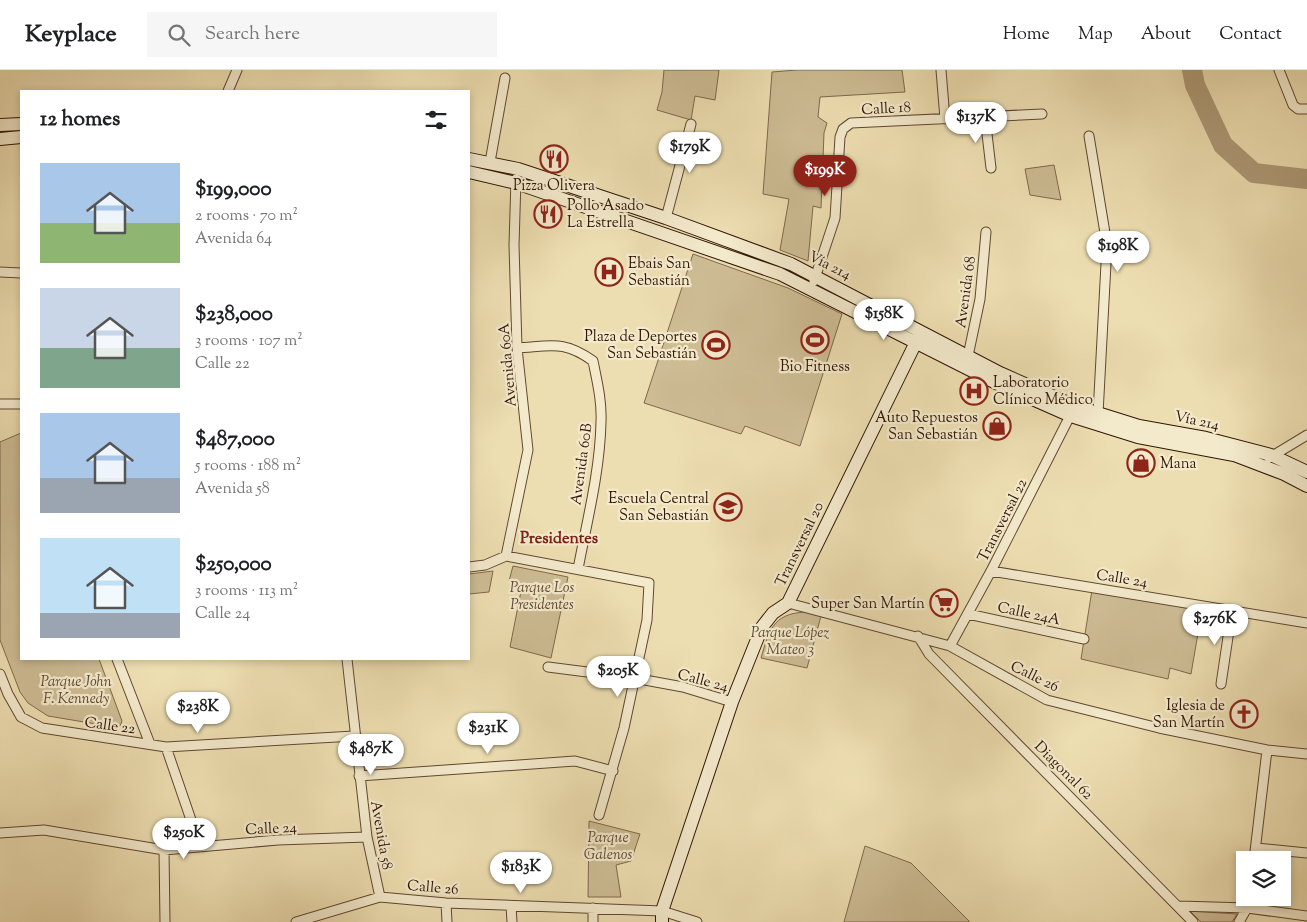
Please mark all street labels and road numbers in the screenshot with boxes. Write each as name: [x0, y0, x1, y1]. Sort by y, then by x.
street label: Calle 18: [861, 98, 912, 121]
street label: Vía 214: [804, 247, 855, 286]
street label: Avenida 68: [951, 255, 982, 330]
street label: Avenida 60A: [494, 322, 523, 408]
street label: Vía 214: [1172, 406, 1221, 437]
street label: Avenida 60B: [566, 421, 599, 506]
street label: Transversal 22: [973, 475, 1033, 566]
street label: Transversal 20: [771, 499, 830, 590]
street label: Calle 24: [1095, 565, 1149, 594]
street label: Calle 24A: [995, 598, 1062, 631]
street label: Calle 26: [1007, 657, 1062, 698]
street label: Calle 24: [675, 665, 731, 698]
street label: Calle 22: [83, 713, 137, 740]
street label: Diagonal 62: [1029, 737, 1097, 805]
street label: Avenida 58: [364, 799, 397, 872]
street label: Calle 24: [245, 818, 298, 841]
street label: Calle 26: [406, 876, 460, 901]

